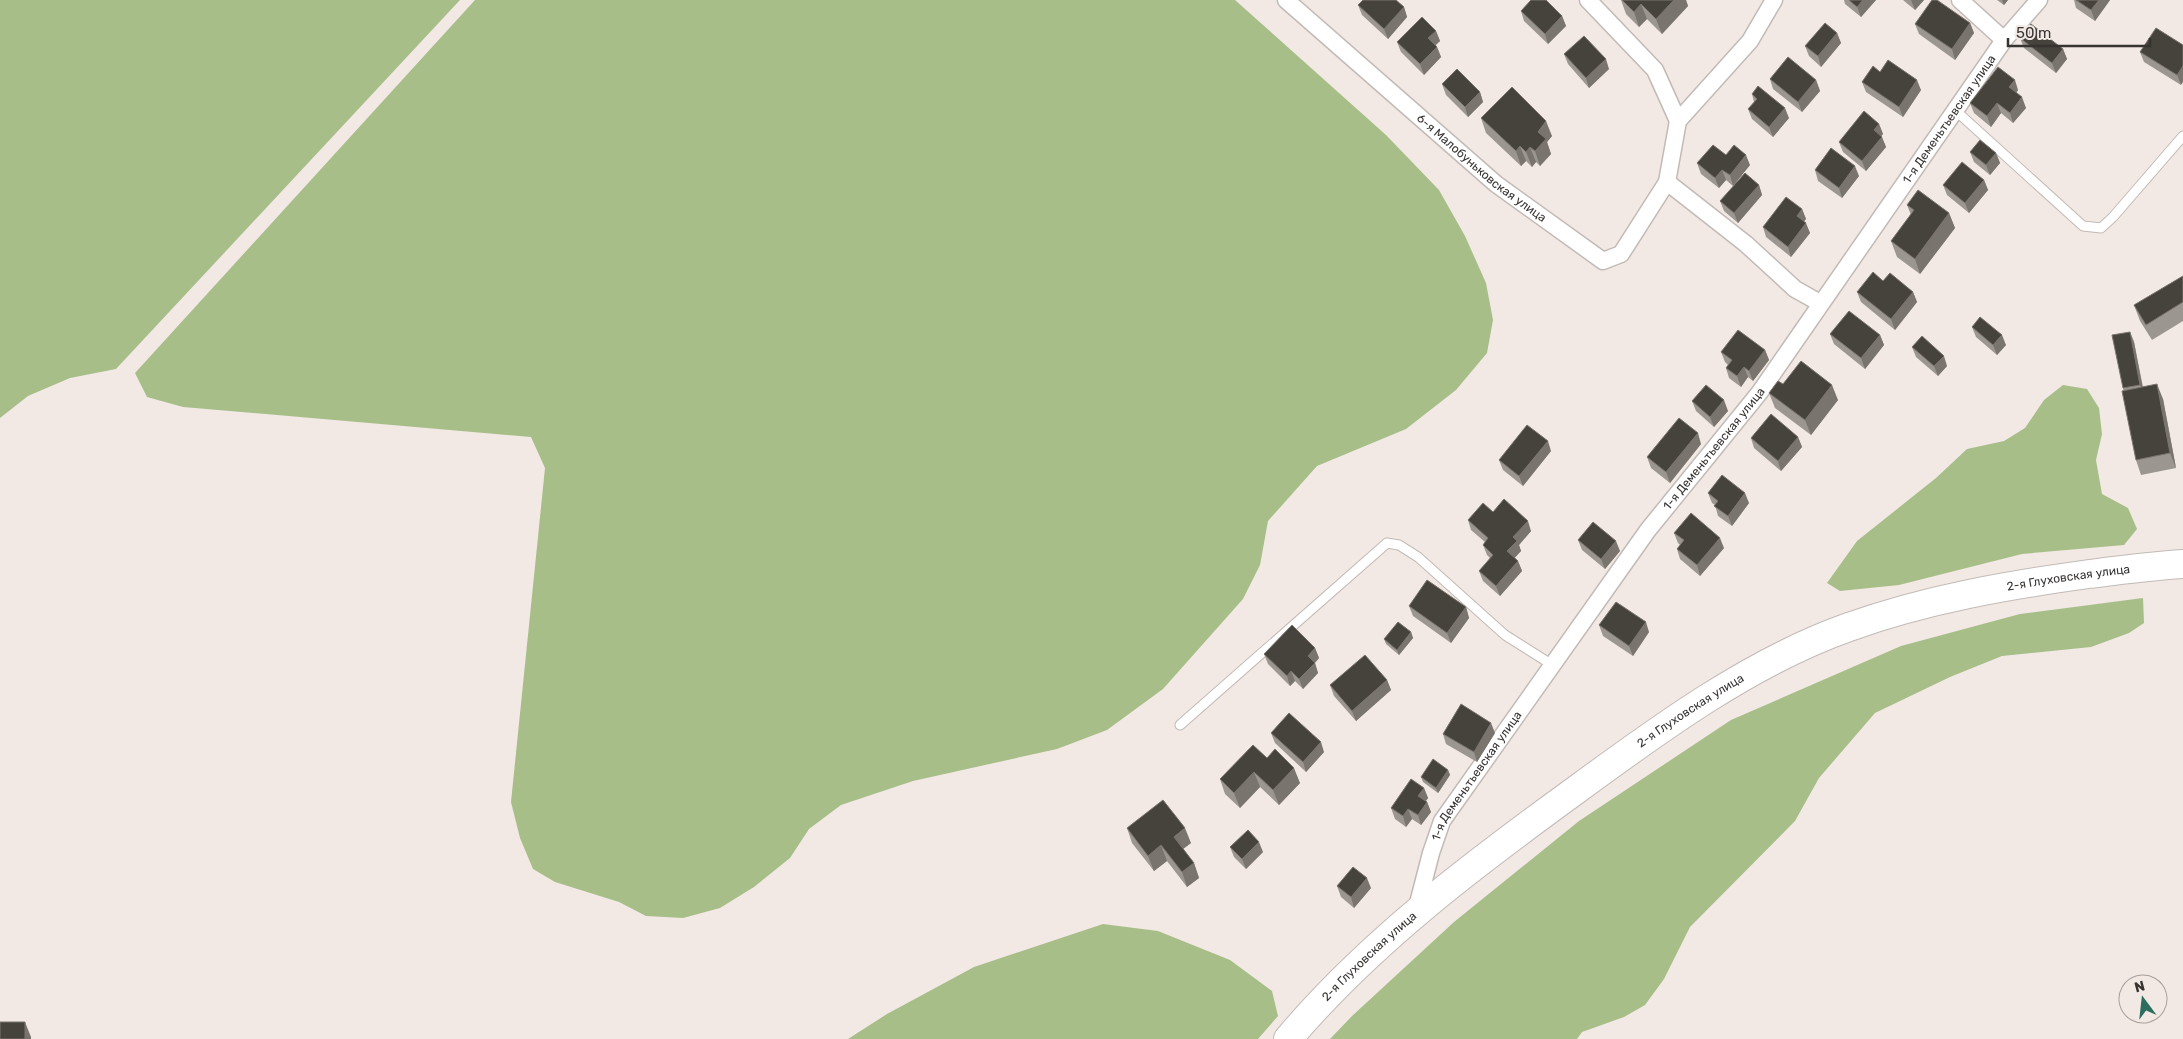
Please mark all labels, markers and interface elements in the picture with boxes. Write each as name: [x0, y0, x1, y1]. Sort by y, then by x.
scale bar: [2008, 15, 2150, 47]
text: 50 m: [2016, 24, 2051, 42]
street label: 1-я Деменьтьевская улица: [1900, 52, 1999, 186]
street label: 6-я Малобуньковская улица: [1414, 111, 1549, 225]
street label: 1-я Деменьтьевская улица: [1660, 385, 1768, 513]
street label: 2-я Глуховская улица: [2006, 562, 2131, 594]
street label: 2-я Глуховская улица: [1634, 671, 1746, 750]
street label: 1-я Деменьтьевская улица: [1429, 708, 1525, 843]
street label: 2-я Глуховская улица: [1319, 909, 1419, 1004]
north arrow: [2118, 974, 2168, 1024]
text: N: [2133, 977, 2147, 996]

